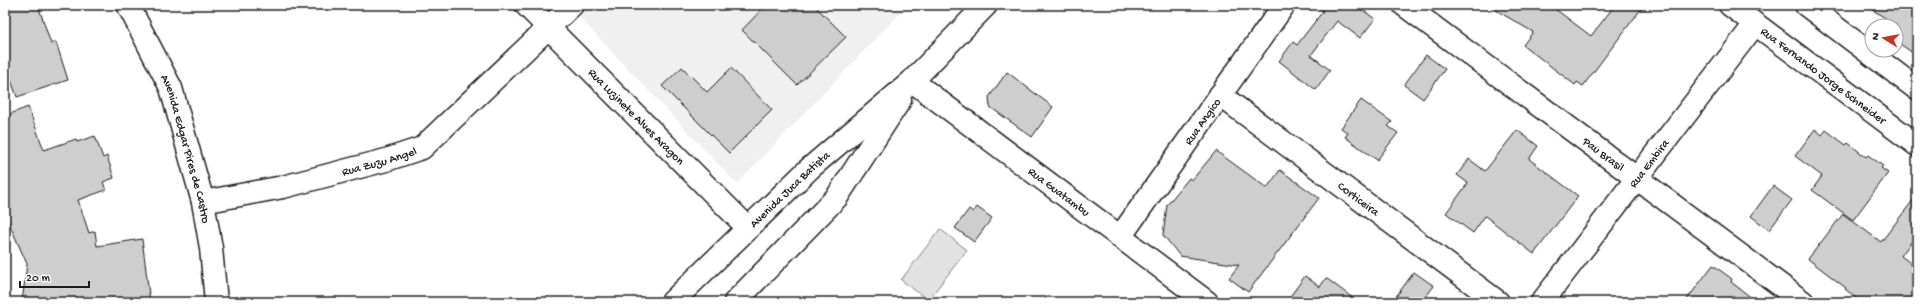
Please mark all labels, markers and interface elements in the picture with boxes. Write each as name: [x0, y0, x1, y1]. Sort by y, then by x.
north arrow: [1864, 18, 1904, 58]
street label: Rua Fernando Jorge Schneider: [1757, 25, 1889, 129]
text: N: [1870, 32, 1883, 41]
street label: Rua Luzinete Alves Aragon: [584, 66, 687, 169]
street label: Avenida Edgar Pires de Castro: [156, 73, 212, 225]
street label: Rua Angico: [1182, 96, 1225, 148]
street label: Pau Brasil: [1578, 135, 1626, 176]
street label: Rua Embira: [1627, 137, 1673, 191]
street label: Rua Zuzu Angel: [341, 145, 419, 180]
street label: Avenida Juca Batista: [748, 149, 834, 232]
street label: Rua Guatambu: [1024, 165, 1092, 221]
street label: Corticeira: [1334, 180, 1381, 220]
scale bar: [20, 263, 89, 289]
text: 20 m: [26, 272, 51, 286]

